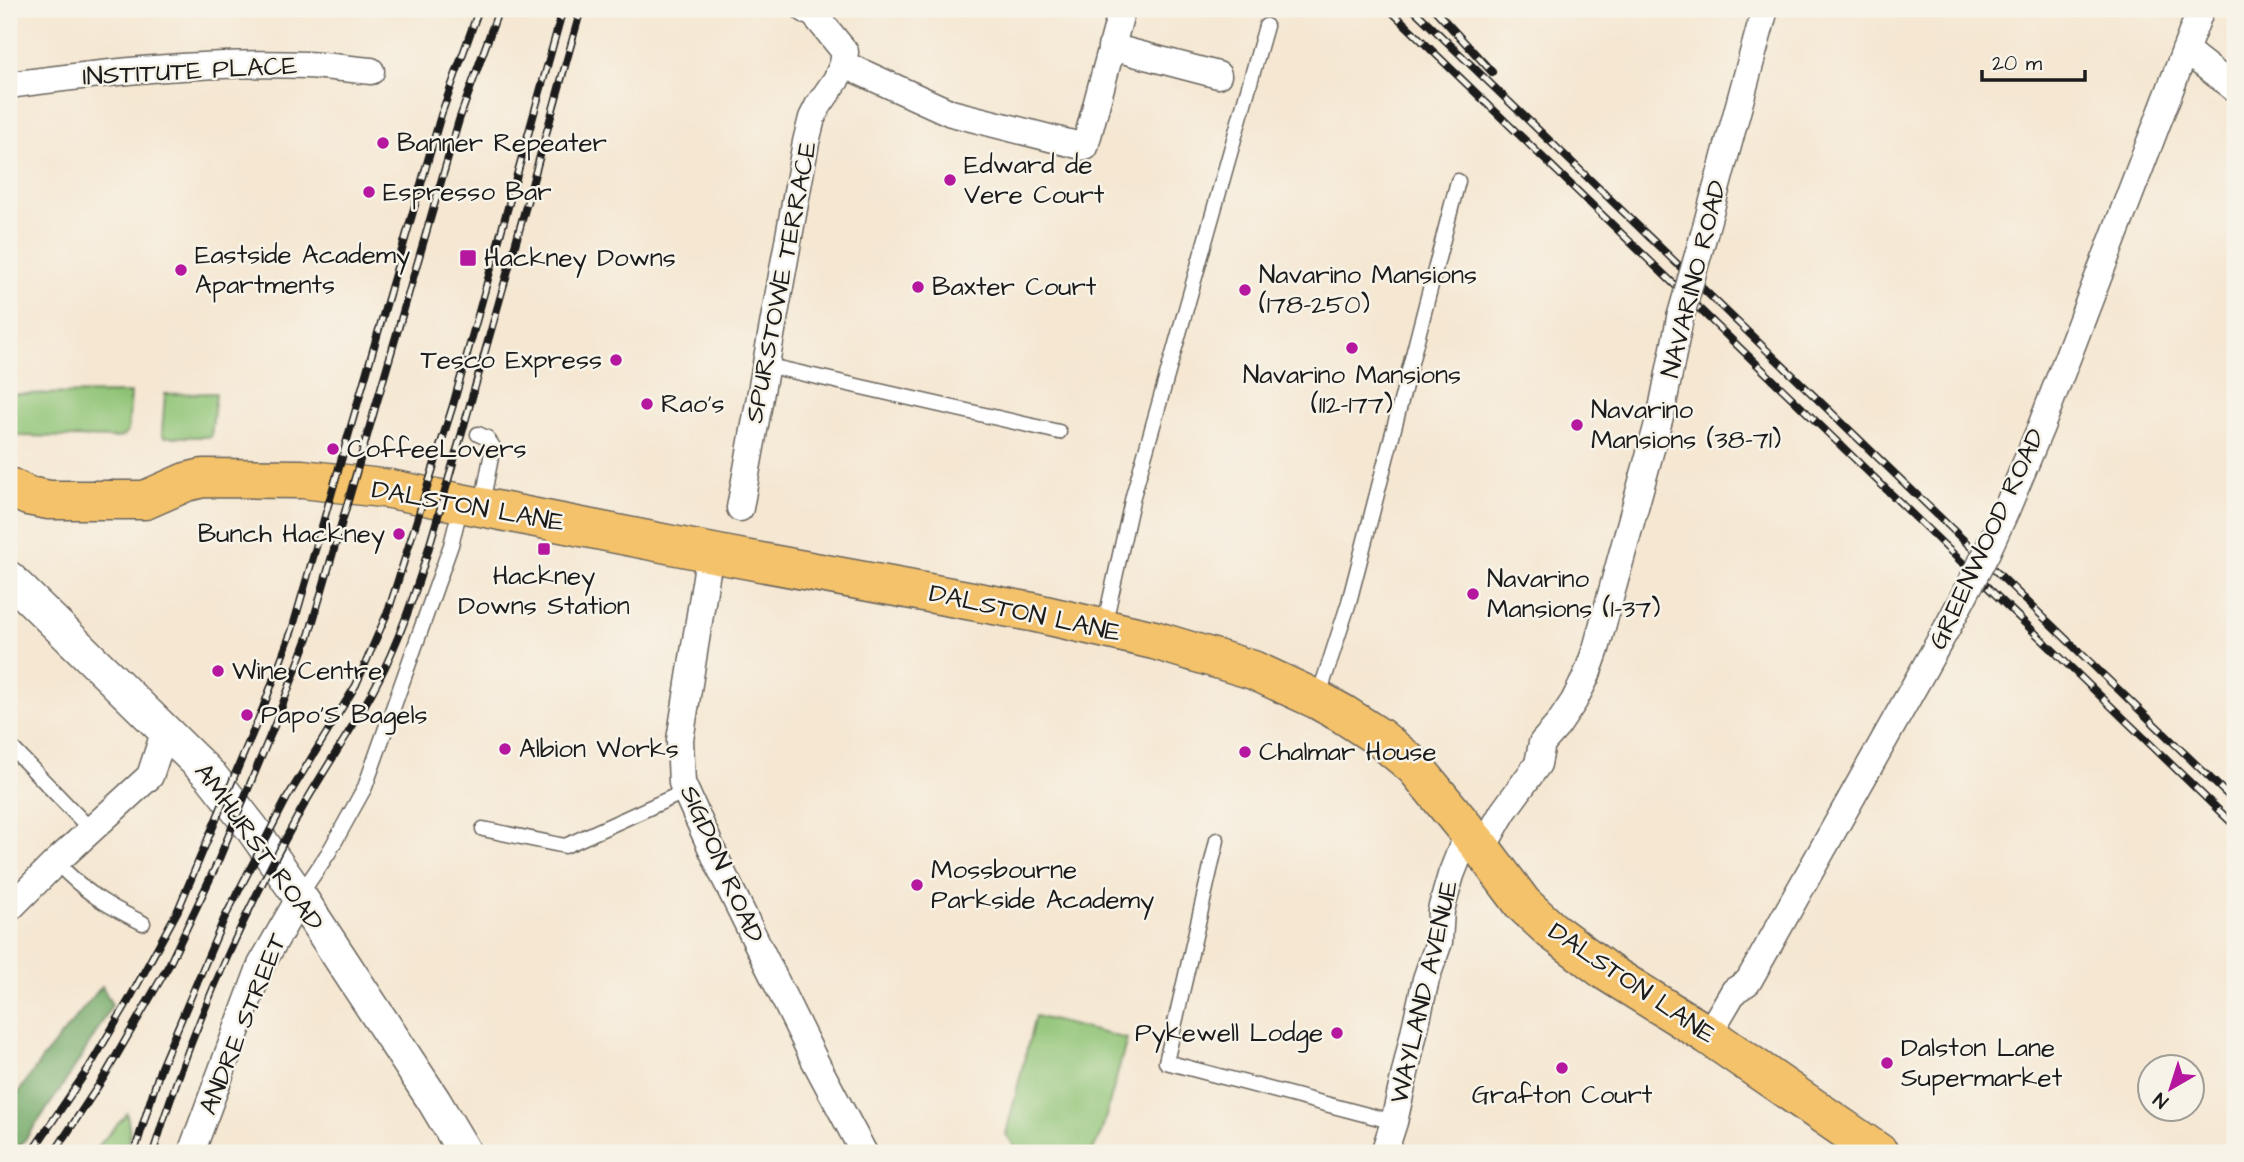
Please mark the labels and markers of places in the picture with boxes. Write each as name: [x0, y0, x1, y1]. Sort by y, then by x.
place label: Banner Repeater: [397, 125, 607, 161]
marker: Banner Repeater: [375, 135, 391, 151]
place label: Edward de Vere Court: [964, 147, 1105, 213]
marker: Edward de Vere Court: [942, 172, 958, 188]
place label: Espresso Bar: [383, 174, 552, 210]
marker: Espresso Bar: [361, 184, 377, 200]
place label: Eastside Academy Apartments: [195, 237, 410, 303]
place label: Hackney Downs: [484, 240, 676, 278]
marker: Hackney Downs: [458, 248, 478, 268]
place label: Navarino Mansions (178-250): [1259, 257, 1477, 323]
marker: Eastside Academy Apartments: [173, 262, 189, 278]
place label: Baxter Court: [932, 269, 1097, 305]
marker: Baxter Court: [910, 279, 926, 295]
marker: Navarino Mansions (178-250): [1237, 282, 1253, 298]
marker: Navarino Mansions (112-177): [1344, 340, 1360, 356]
place label: Tesco Express: [421, 342, 602, 378]
marker: Tesco Express: [608, 352, 624, 368]
place label: Navarino Mansions (112-177): [1243, 357, 1461, 423]
place label: Rao's: [661, 386, 725, 422]
place label: Navarino Mansions (38-71): [1591, 392, 1781, 458]
marker: Rao's: [639, 396, 655, 412]
marker: Navarino Mansions (38-71): [1569, 417, 1585, 433]
place label: CoffeeLovers: [347, 431, 527, 467]
marker: CoffeeLovers: [325, 441, 341, 457]
place label: Bunch Hackney: [198, 516, 385, 554]
marker: Bunch Hackney: [391, 526, 407, 542]
marker: Hackney Downs Station: [536, 541, 552, 557]
place label: Hackney Downs Station: [458, 558, 630, 624]
place label: Navarino Mansions (1-37): [1487, 561, 1660, 627]
marker: Navarino Mansions (1-37): [1465, 586, 1481, 602]
place label: Wine Centre: [232, 653, 382, 689]
marker: Wine Centre: [210, 663, 226, 679]
place label: Papo'S Bagels: [261, 697, 428, 735]
marker: Papo'S Bagels: [239, 707, 255, 723]
place label: Albion Works: [519, 731, 679, 767]
place label: Chalmar House: [1259, 734, 1437, 770]
marker: Albion Works: [497, 741, 513, 757]
marker: Chalmar House: [1237, 744, 1253, 760]
place label: Mossbourne Parkside Academy: [931, 852, 1154, 920]
marker: Mossbourne Parkside Academy: [909, 877, 925, 893]
place label: Pykewell Lodge: [1135, 1015, 1323, 1053]
marker: Pykewell Lodge: [1329, 1025, 1345, 1041]
place label: Dalston Lane Supermarket: [1901, 1030, 2063, 1096]
marker: Dalston Lane Supermarket: [1879, 1055, 1895, 1071]
marker: Grafton Court: [1554, 1060, 1570, 1076]
place label: Grafton Court: [1472, 1077, 1653, 1113]

